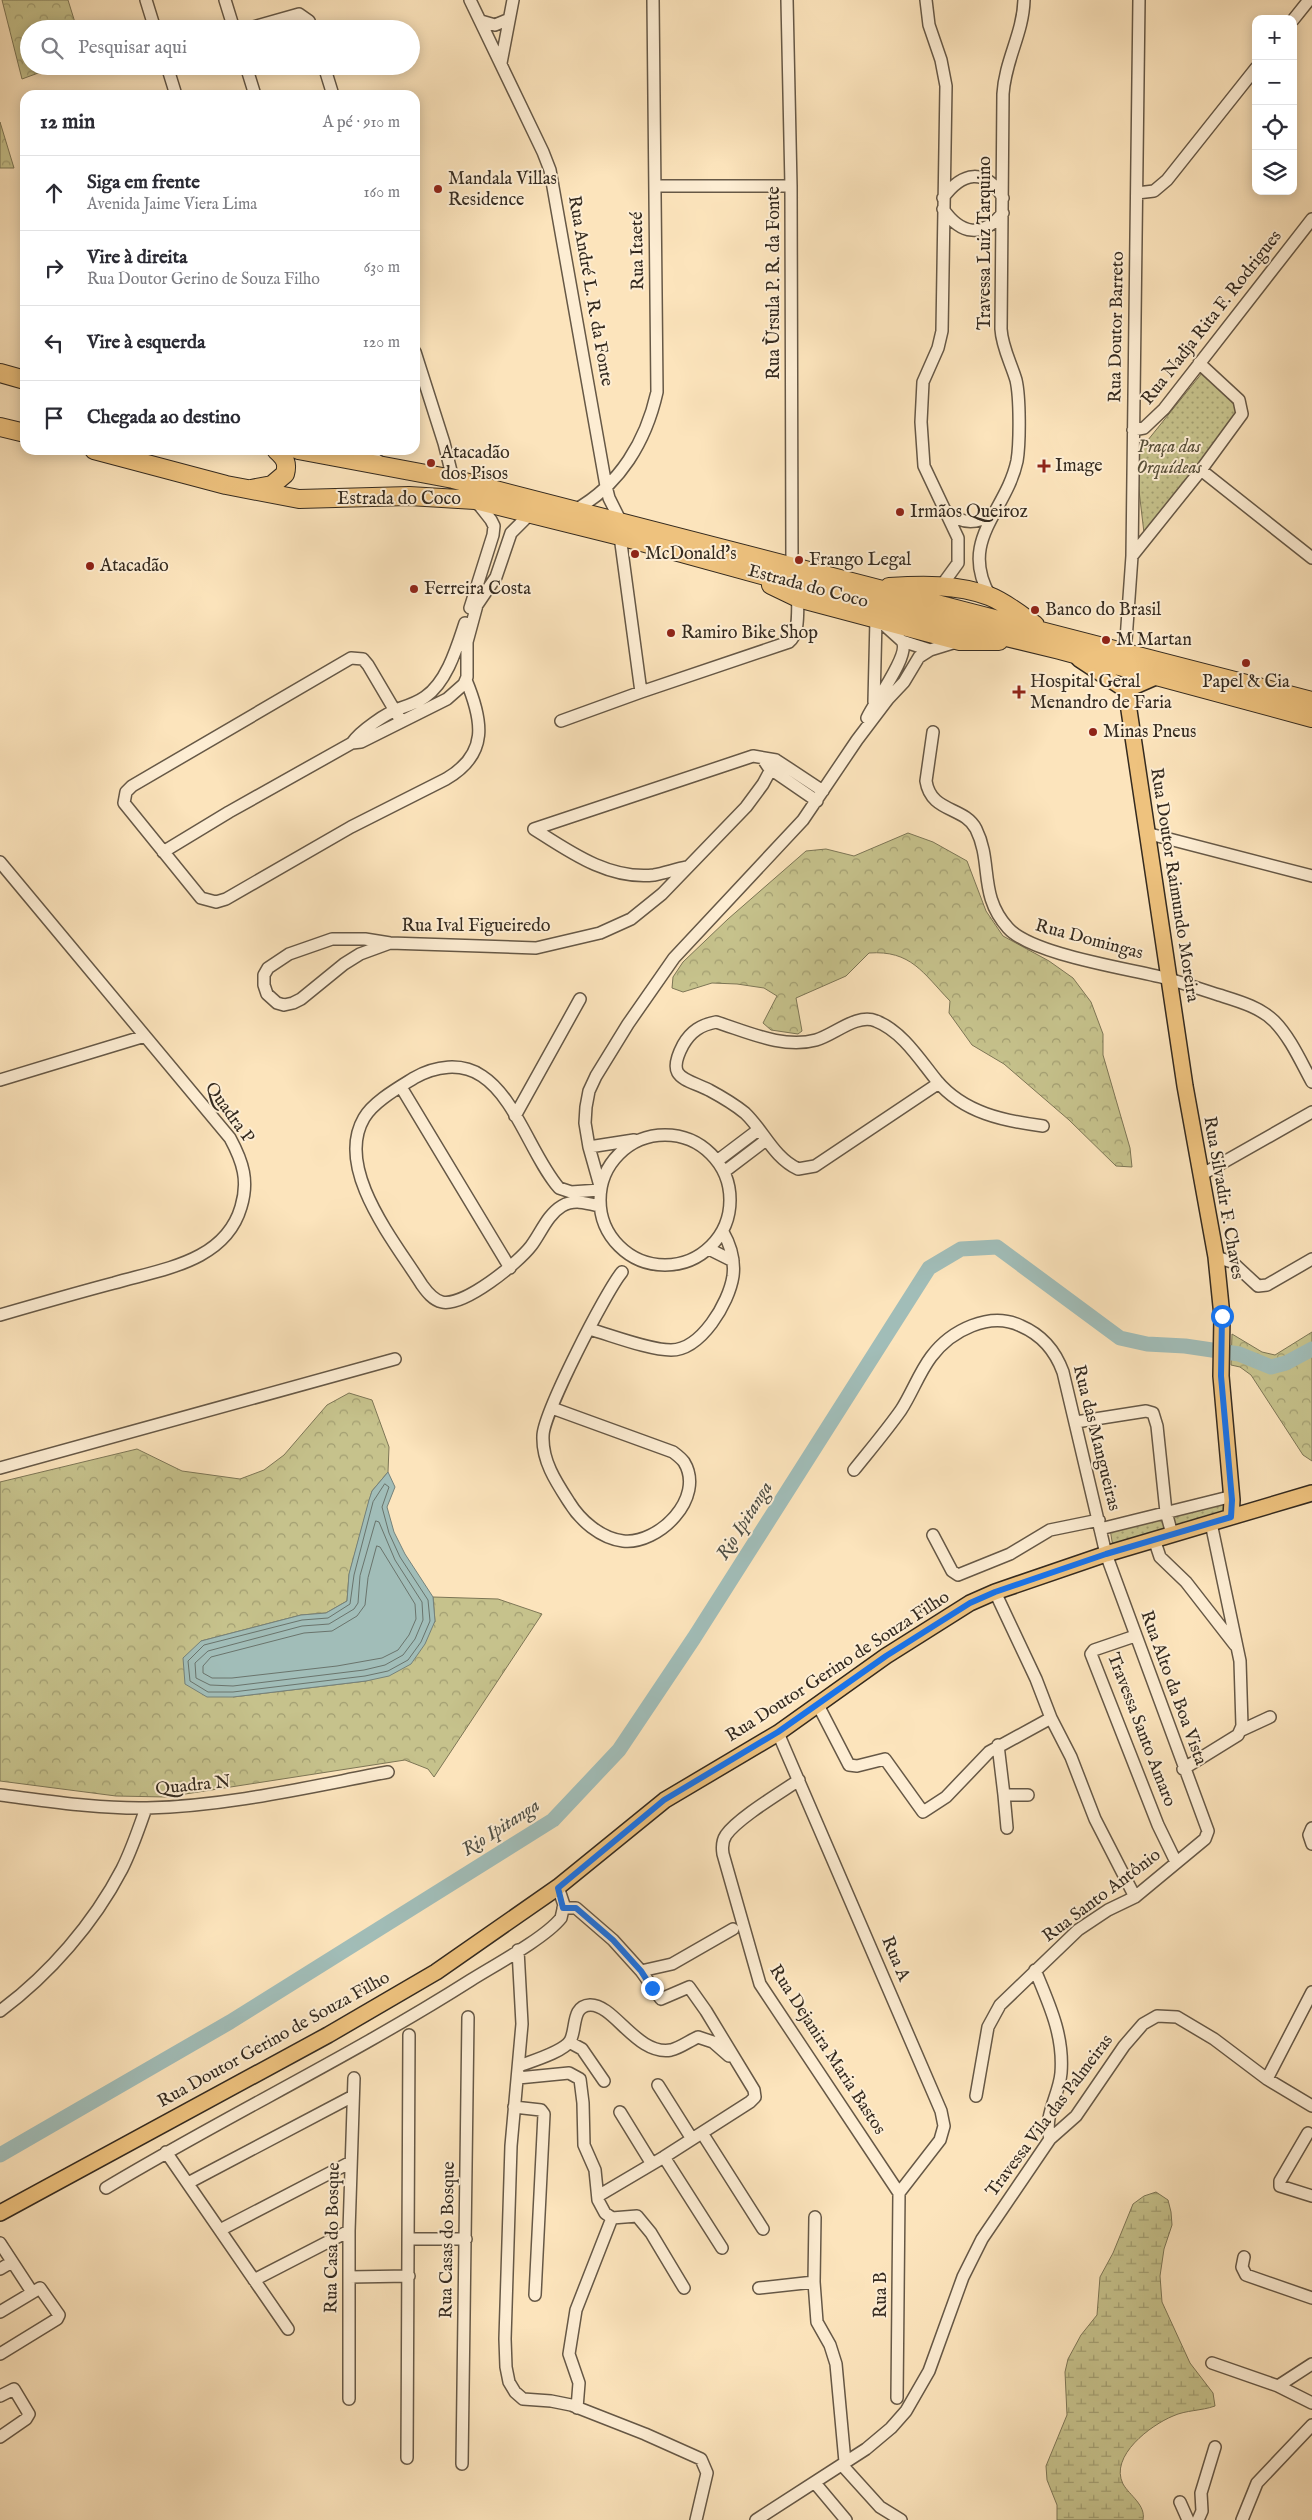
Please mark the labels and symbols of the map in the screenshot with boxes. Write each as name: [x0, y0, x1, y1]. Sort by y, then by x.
street label: Travessa Luiz Tarquino: [974, 156, 997, 330]
place label: Mandala Villas Residence: [448, 168, 557, 212]
marker: Mandala Villas Residence: [432, 183, 444, 195]
street label: Rua Ùrsula P. R. da Fonte: [762, 186, 786, 380]
street label: Rua André L. R. da Fonte: [562, 194, 618, 388]
street label: Rua Itaeté: [626, 211, 650, 291]
street label: Rua Nadja Rita F. Rodrigues: [1137, 226, 1287, 410]
street label: Rua Doutor Barreto: [1104, 251, 1130, 403]
park label: Praça das Orquídeas: [1136, 436, 1202, 480]
place label: Atacadão dos Pisos: [440, 442, 510, 486]
place label: Image: [1055, 455, 1102, 478]
marker: Atacadão dos Pisos: [425, 457, 437, 469]
marker: Image: [1037, 459, 1051, 473]
street label: Estrada do Coco: [337, 488, 461, 511]
place label: Irmãos Queiroz: [910, 501, 1028, 524]
marker: Irmãos Queiroz: [894, 506, 906, 518]
place label: McDonald's: [645, 543, 737, 566]
marker: McDonald's: [629, 548, 641, 560]
place label: Frango Legal: [809, 549, 911, 572]
marker: Frango Legal: [793, 554, 805, 566]
place label: Atacadão: [99, 555, 169, 578]
marker: Atacadão: [84, 560, 96, 572]
street label: Estrada do Coco: [745, 560, 871, 614]
place label: Ferreira Costa: [424, 578, 531, 601]
marker: Ferreira Costa: [408, 583, 420, 595]
place label: Banco do Brasil: [1045, 599, 1161, 622]
marker: Banco do Brasil: [1029, 604, 1041, 616]
place label: Ramiro Bike Shop: [681, 622, 818, 645]
marker: Ramiro Bike Shop: [665, 627, 677, 639]
place label: M Martan: [1116, 629, 1192, 652]
marker: M Martan: [1100, 634, 1112, 646]
marker: Papel & Cia: [1240, 657, 1252, 669]
place label: Hospital Geral Menandro de Faria: [1030, 671, 1172, 715]
place label: Papel & Cia: [1202, 671, 1290, 694]
marker: Hospital Geral Menandro de Faria: [1012, 685, 1026, 699]
place label: Minas Pneus: [1103, 721, 1196, 744]
marker: Minas Pneus: [1087, 726, 1099, 738]
street label: Rua Doutor Raimundo Moreira: [1144, 766, 1204, 1004]
street label: Rua Ival Figueiredo: [401, 915, 551, 938]
street label: Rua Domingas: [1032, 915, 1146, 965]
street label: Quadra P: [199, 1078, 259, 1148]
street label: Rua Silvadir F. Chaves: [1197, 1115, 1249, 1281]
route start: [1211, 1305, 1234, 1328]
street label: Rua das Mangueiras: [1067, 1363, 1125, 1513]
water label: Rio Ipitanga: [711, 1477, 779, 1565]
street label: Rua Doutor Gerino de Souza Filho: [722, 1586, 954, 1748]
street label: Rua Alto da Boa Vista: [1134, 1607, 1212, 1769]
street label: Travessa Santo Amaro: [1101, 1650, 1181, 1810]
street label: Quadra N: [154, 1771, 232, 1801]
water label: Rio Ipitanga: [457, 1794, 545, 1862]
street label: Rua Santo Antônio: [1038, 1844, 1166, 1948]
street label: Rua A: [875, 1933, 915, 1986]
street label: Rua Dejanira Maria Bastos: [763, 1961, 891, 2139]
street label: Rua Doutor Gerino de Souza Filho: [154, 1966, 394, 2114]
route end: [641, 1977, 664, 2000]
street label: Travessa Vila das Palmeiras: [981, 2030, 1119, 2202]
street label: Rua Casas do Bosque: [435, 2161, 461, 2319]
street label: Rua Casa do Bosque: [320, 2162, 346, 2314]
street label: Rua B: [870, 2272, 893, 2318]

